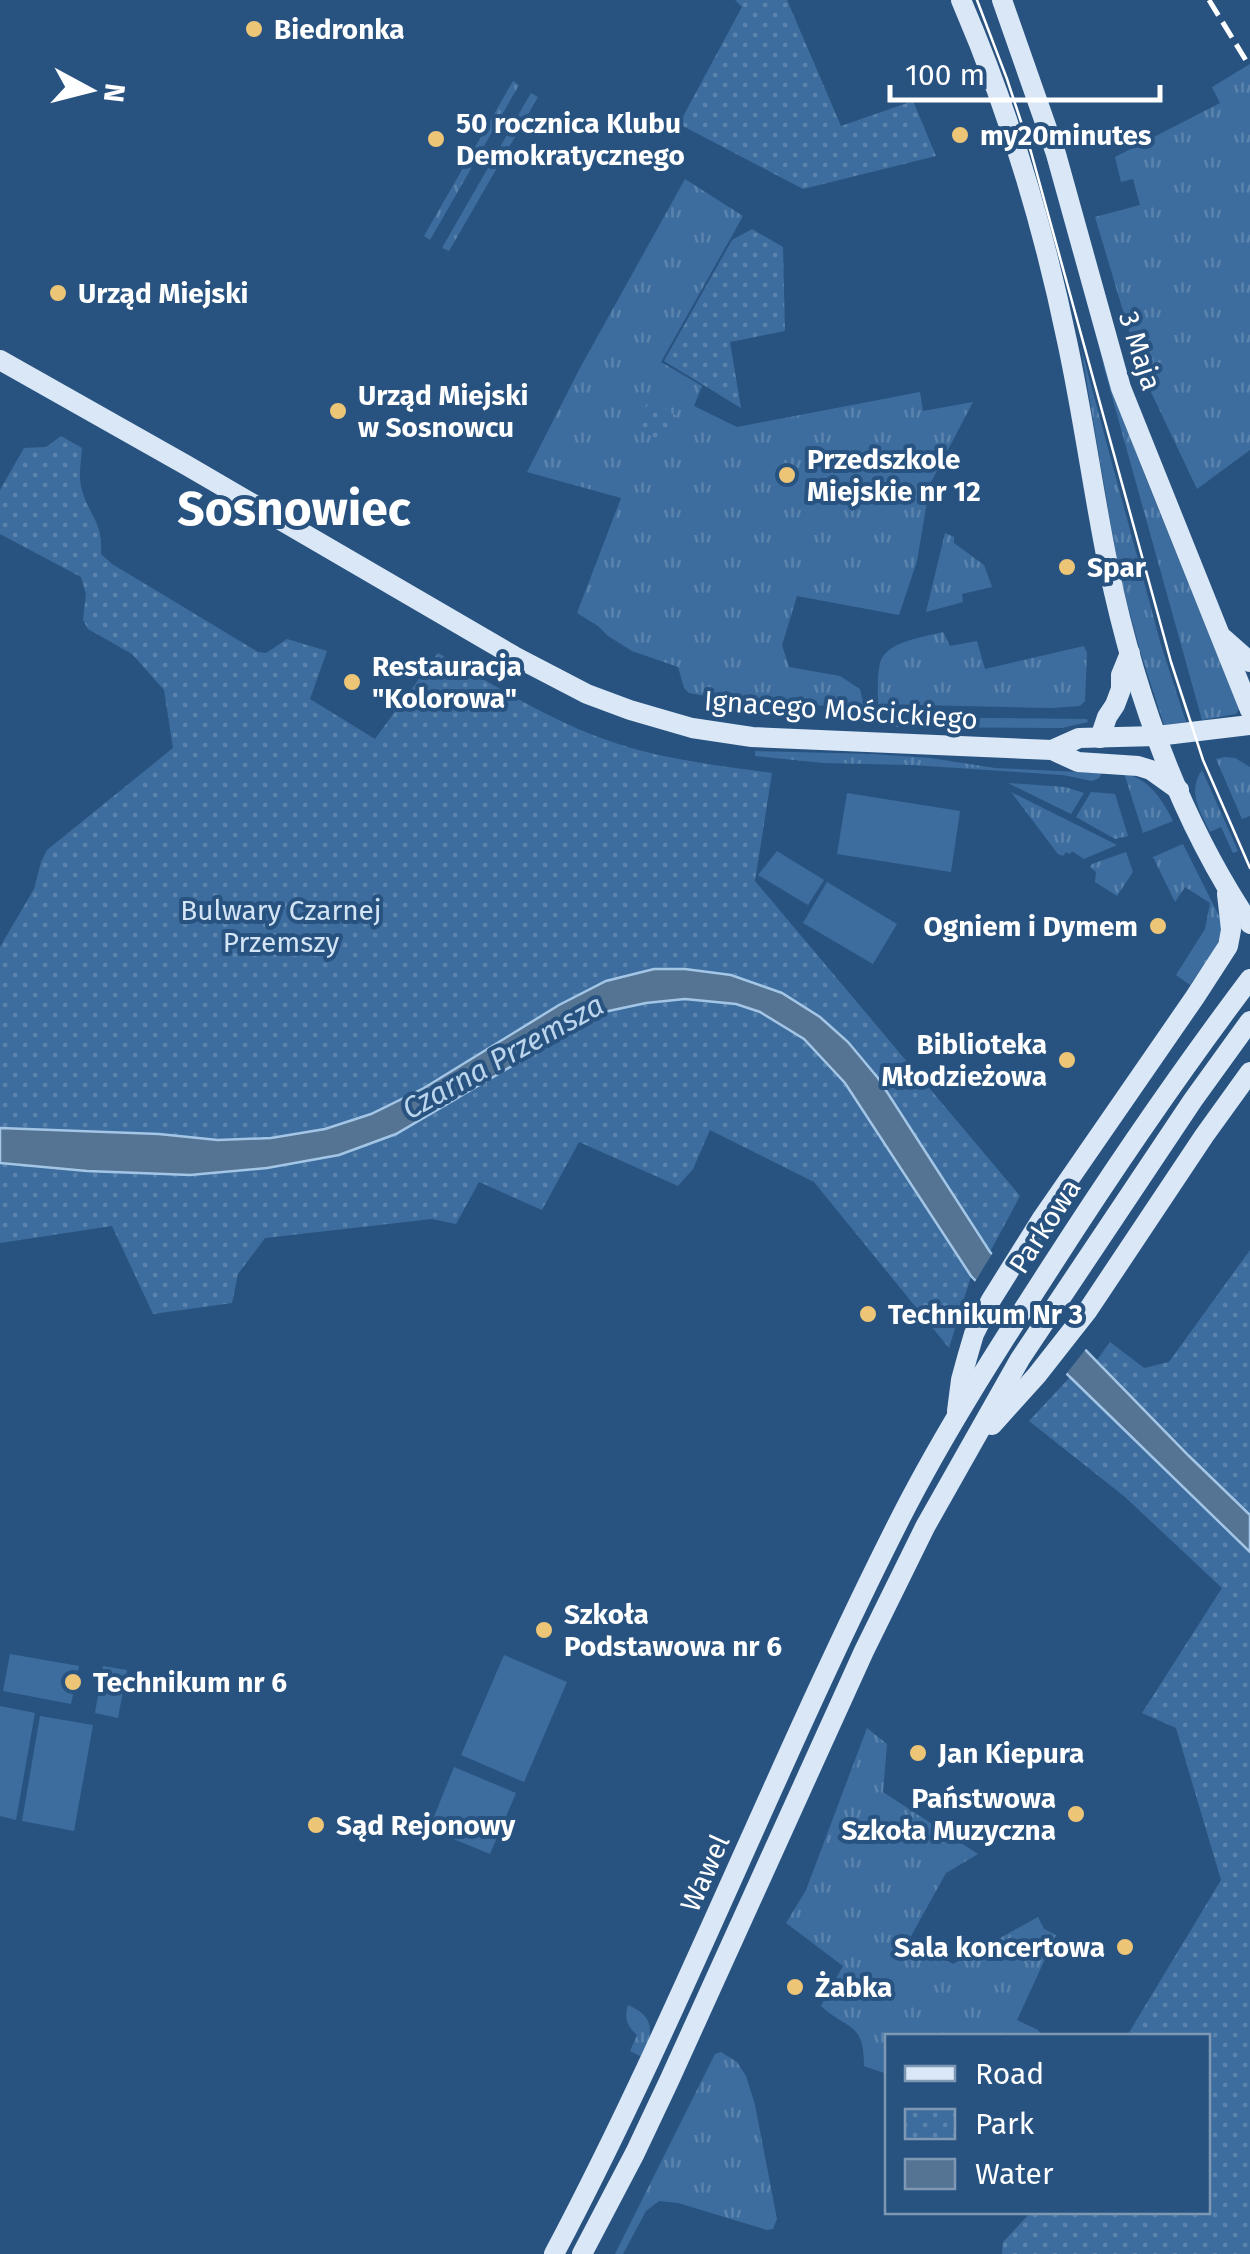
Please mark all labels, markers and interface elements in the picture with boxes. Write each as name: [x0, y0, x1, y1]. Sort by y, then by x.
place label: Biedronka: [274, 13, 405, 46]
marker: Biedronka: [243, 18, 265, 40]
north arrow: [40, 40, 140, 140]
scale bar: [890, 40, 1160, 102]
text: 100 m: [905, 57, 985, 93]
text: N: [97, 82, 132, 104]
place label: 50 rocznica Klubu Demokratycznego: [456, 107, 685, 172]
place label: my20minutes: [980, 119, 1152, 152]
marker: my20minutes: [949, 124, 971, 146]
marker: 50 rocznica Klubu Demokratycznego: [425, 128, 447, 150]
place label: Urząd Miejski: [78, 277, 249, 310]
marker: Urząd Miejski: [47, 282, 69, 304]
street label: 3 Maja: [1112, 307, 1168, 395]
place label: Urząd Miejski w Sosnowcu: [358, 379, 529, 444]
marker: Urząd Miejski w Sosnowcu: [327, 400, 349, 422]
place label: Przedszkole Miejskie nr 12: [807, 443, 981, 508]
marker: Przedszkole Miejskie nr 12: [776, 464, 798, 486]
district label: Sosnowiec: [177, 480, 411, 538]
place label: Spar: [1087, 551, 1147, 584]
marker: Spar: [1056, 556, 1078, 578]
place label: Restauracja "Kolorowa": [372, 650, 522, 715]
marker: Restauracja "Kolorowa": [341, 671, 363, 693]
street label: Ignacego Mościckiego: [703, 684, 979, 736]
park label: Bulwary Czarnej Przemszy: [180, 894, 382, 959]
place label: Ogniem i Dymem: [923, 910, 1138, 943]
marker: Ogniem i Dymem: [1147, 915, 1169, 937]
water label: Czarna Przemsza: [396, 987, 610, 1127]
place label: Biblioteka Młodzieżowa: [881, 1028, 1047, 1093]
marker: Biblioteka Młodzieżowa: [1056, 1049, 1078, 1071]
street label: Parkowa: [1002, 1172, 1088, 1280]
place label: Technikum Nr 3: [888, 1298, 1083, 1331]
marker: Technikum Nr 3: [857, 1303, 879, 1325]
place label: Szkoła Podstawowa nr 6: [564, 1598, 782, 1663]
marker: Szkoła Podstawowa nr 6: [533, 1619, 555, 1641]
place label: Technikum nr 6: [93, 1666, 287, 1699]
marker: Technikum nr 6: [62, 1671, 84, 1693]
place label: Jan Kiepura: [937, 1737, 1084, 1770]
marker: Jan Kiepura: [907, 1742, 929, 1764]
place label: Państwowa Szkoła Muzyczna: [842, 1782, 1056, 1847]
marker: Państwowa Szkoła Muzyczna: [1065, 1803, 1087, 1825]
place label: Sąd Rejonowy: [336, 1809, 516, 1842]
marker: Sąd Rejonowy: [305, 1814, 327, 1836]
street label: Wawel: [673, 1829, 737, 1917]
place label: Sala koncertowa: [894, 1931, 1105, 1964]
marker: Sala koncertowa: [1114, 1936, 1136, 1958]
place label: Żabka: [815, 1971, 892, 2004]
marker: Żabka: [784, 1976, 806, 1998]
legend: [885, 2034, 1210, 2214]
text: Road: [975, 2056, 1044, 2092]
text: Park: [975, 2106, 1035, 2142]
text: Water: [975, 2156, 1054, 2192]

